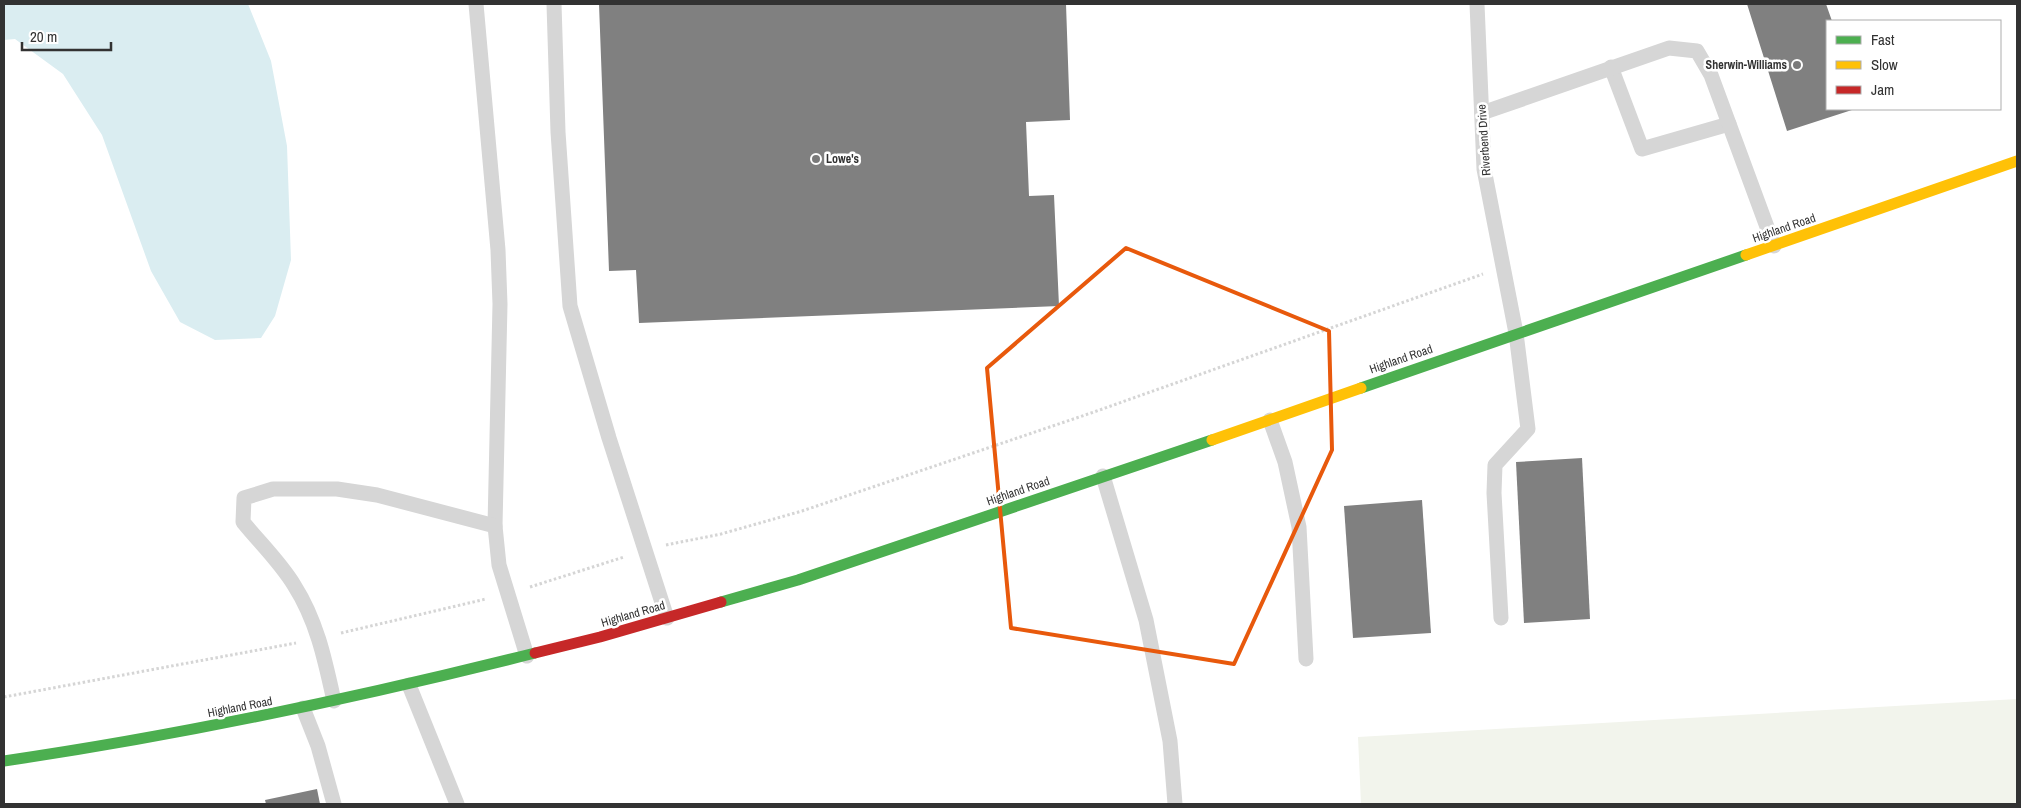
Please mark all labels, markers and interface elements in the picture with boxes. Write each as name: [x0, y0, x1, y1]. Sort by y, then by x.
scale bar: [22, 20, 111, 52]
legend: [1826, 20, 2001, 110]
text: 20 m: [30, 26, 57, 47]
text: Fast: [1871, 29, 1895, 50]
text: Slow: [1871, 54, 1898, 75]
place label: Sherwin-Williams: [1706, 57, 1788, 73]
marker: Sherwin-Williams: [1791, 59, 1803, 71]
text: Jam: [1871, 79, 1894, 100]
street label: Riverbend Drive: [1474, 104, 1494, 176]
place label: Lowe's: [826, 151, 859, 167]
marker: Lowe's: [810, 153, 822, 165]
street label: Highland Road: [1750, 210, 1818, 246]
street label: Highland Road: [1367, 341, 1435, 377]
street label: Highland Road: [984, 473, 1052, 509]
street label: Highland Road: [599, 597, 667, 631]
street label: Highland Road: [206, 693, 274, 721]

